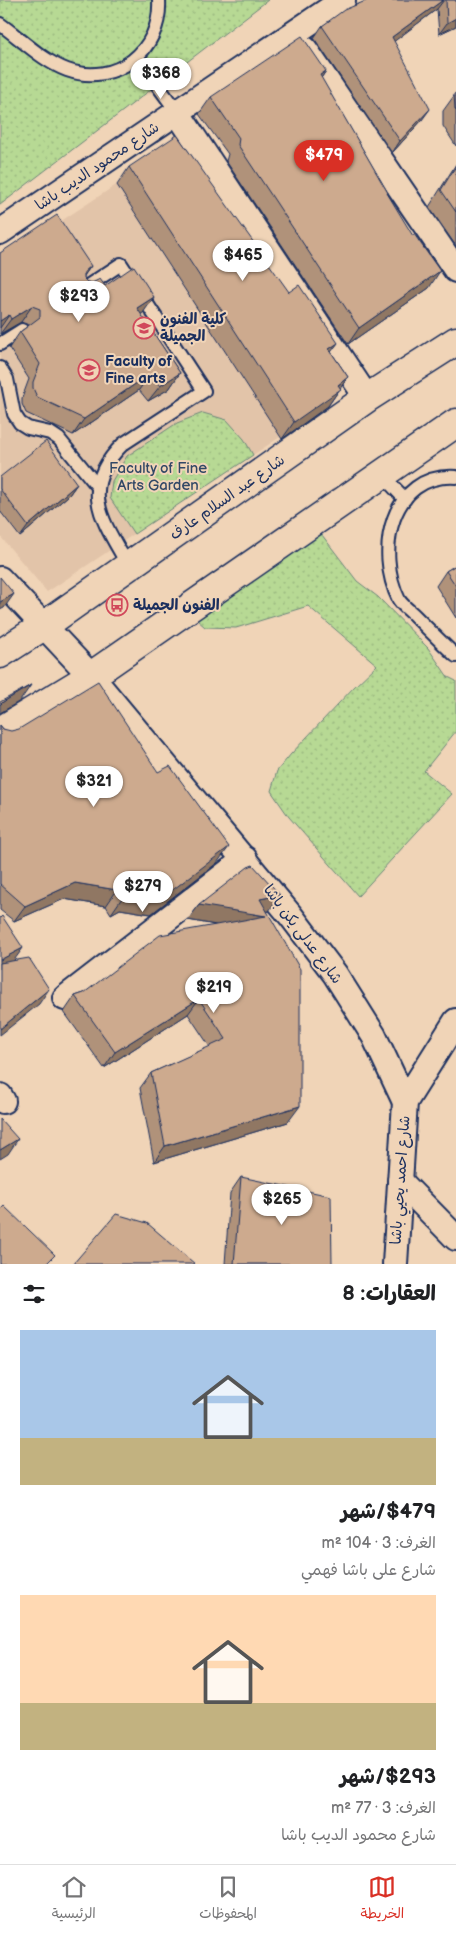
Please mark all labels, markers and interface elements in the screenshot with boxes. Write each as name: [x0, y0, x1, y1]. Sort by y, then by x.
pin: $368: [131, 58, 191, 100]
text: $368: [141, 64, 181, 83]
street label: شارع محمود الديب باشا: [32, 118, 163, 215]
pin: $479: [294, 140, 354, 182]
text: $479: [305, 146, 343, 165]
pin: $465: [213, 240, 273, 282]
text: $465: [224, 246, 262, 265]
pin: $293: [49, 280, 109, 323]
text: $293: [60, 287, 98, 306]
place label: كلية الفنون الجميلة: [160, 310, 226, 346]
school or university icon: كلية الفنون الجميلة: [132, 316, 156, 340]
place label: Faculty of Fine arts: [105, 352, 172, 388]
school or university icon: Faculty of Fine arts: [77, 358, 101, 382]
street label: شارع عبد السلام عارف: [166, 451, 289, 545]
park label: Faculty of Fine Arts Garden: [109, 459, 207, 495]
bus stop icon: الفنون الجميلة: [105, 593, 129, 617]
place label: الفنون الجميلة: [133, 596, 220, 615]
pin: $321: [64, 766, 124, 808]
text: $321: [76, 772, 112, 791]
pin: $279: [113, 870, 173, 913]
text: $279: [124, 877, 162, 896]
street label: شارع عدلى يكن باشا: [259, 881, 346, 988]
pin: $219: [184, 972, 244, 1014]
text: $219: [196, 978, 232, 997]
street label: شارع احمد يحيي باشا: [387, 1115, 417, 1245]
pin: $265: [252, 1184, 312, 1226]
text: $265: [262, 1190, 302, 1209]
icon: filters: [20, 1280, 48, 1308]
text: العقارات: 8: [342, 1281, 436, 1306]
icon: home: [183, 1362, 273, 1452]
text: $479/شهر: [341, 1499, 436, 1524]
text: الغرف: 3 · 104 m²: [321, 1534, 436, 1553]
text: شارع على باشا فهمي: [301, 1561, 436, 1580]
icon: home: [183, 1627, 273, 1717]
text: $293/شهر: [340, 1764, 436, 1789]
text: الغرف: 3 · 77 m²: [331, 1799, 436, 1818]
text: شارع محمود الديب باشا: [281, 1826, 436, 1845]
tab: الرئيسية: [52, 1873, 96, 1926]
tab: المحفوظات: [199, 1873, 257, 1926]
tab: الخريطة: [361, 1873, 404, 1926]

